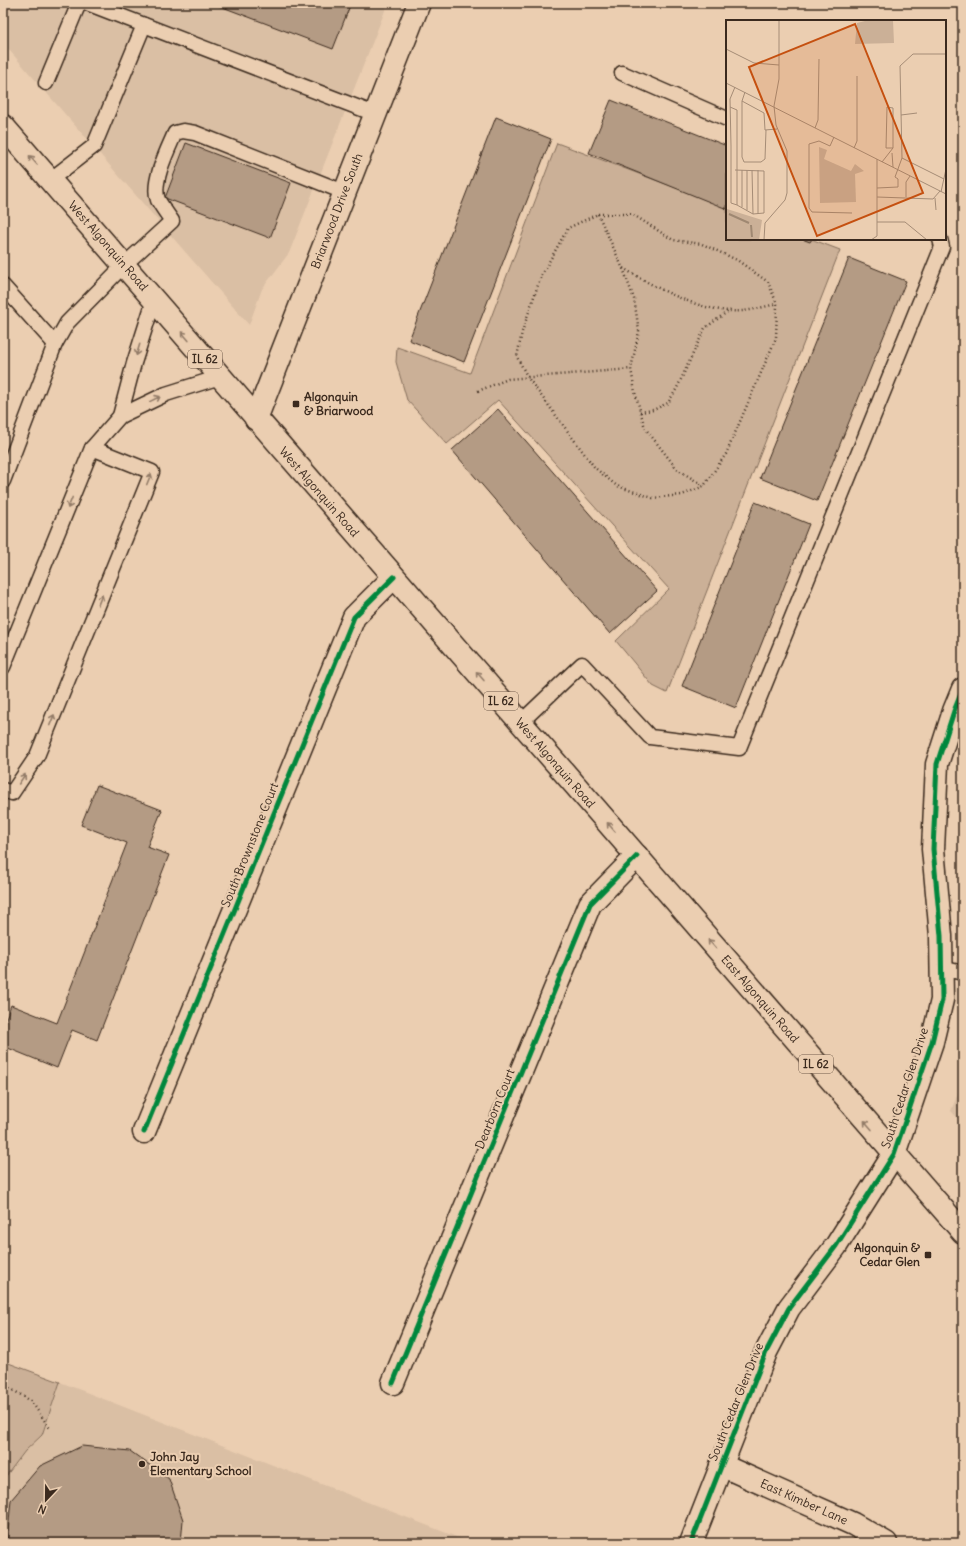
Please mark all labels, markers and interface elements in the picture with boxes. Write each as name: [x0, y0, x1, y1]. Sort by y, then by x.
inset map: [726, 20, 946, 240]
street label: Briarwood Drive South: [308, 151, 366, 271]
one-way arrow: [28, 154, 37, 165]
street label: West Algonquin Road: [65, 198, 152, 294]
one-way arrow: [180, 330, 189, 341]
one-way arrow: [134, 344, 141, 357]
road number: IL 62: [188, 350, 222, 368]
place label: Algonquin & Briarwood: [304, 389, 373, 418]
one-way arrow: [149, 395, 161, 402]
marker: Algonquin & Briarwood: [291, 399, 301, 409]
street label: West Algonquin Road: [276, 444, 363, 540]
one-way arrow: [145, 473, 153, 485]
one-way arrow: [66, 496, 74, 508]
one-way arrow: [97, 594, 105, 606]
one-way arrow: [475, 671, 484, 681]
road number: IL 62: [484, 692, 518, 710]
one-way arrow: [48, 715, 56, 727]
street label: West Algonquin Road: [512, 715, 599, 811]
one-way arrow: [18, 774, 26, 785]
street label: South Brownstone Court: [218, 780, 281, 909]
one-way arrow: [606, 822, 616, 832]
one-way arrow: [708, 939, 717, 949]
street label: East Algonquin Road: [718, 952, 803, 1046]
street label: South Cedar Glen Drive: [878, 1026, 931, 1150]
road number: IL 62: [799, 1055, 833, 1073]
street label: Dearborn Court: [472, 1066, 517, 1151]
one-way arrow: [864, 1119, 873, 1130]
place label: Algonquin & Cedar Glen: [854, 1240, 921, 1269]
marker: Algonquin & Cedar Glen: [923, 1250, 933, 1260]
street label: South Cedar Glen Drive: [705, 1341, 766, 1463]
place label: John Jay Elementary School: [150, 1449, 252, 1479]
marker: John Jay Elementary School: [137, 1459, 147, 1469]
street label: East Kimber Lane: [758, 1476, 850, 1528]
north arrow: [26, 1480, 66, 1520]
text: N: [36, 1501, 48, 1517]

